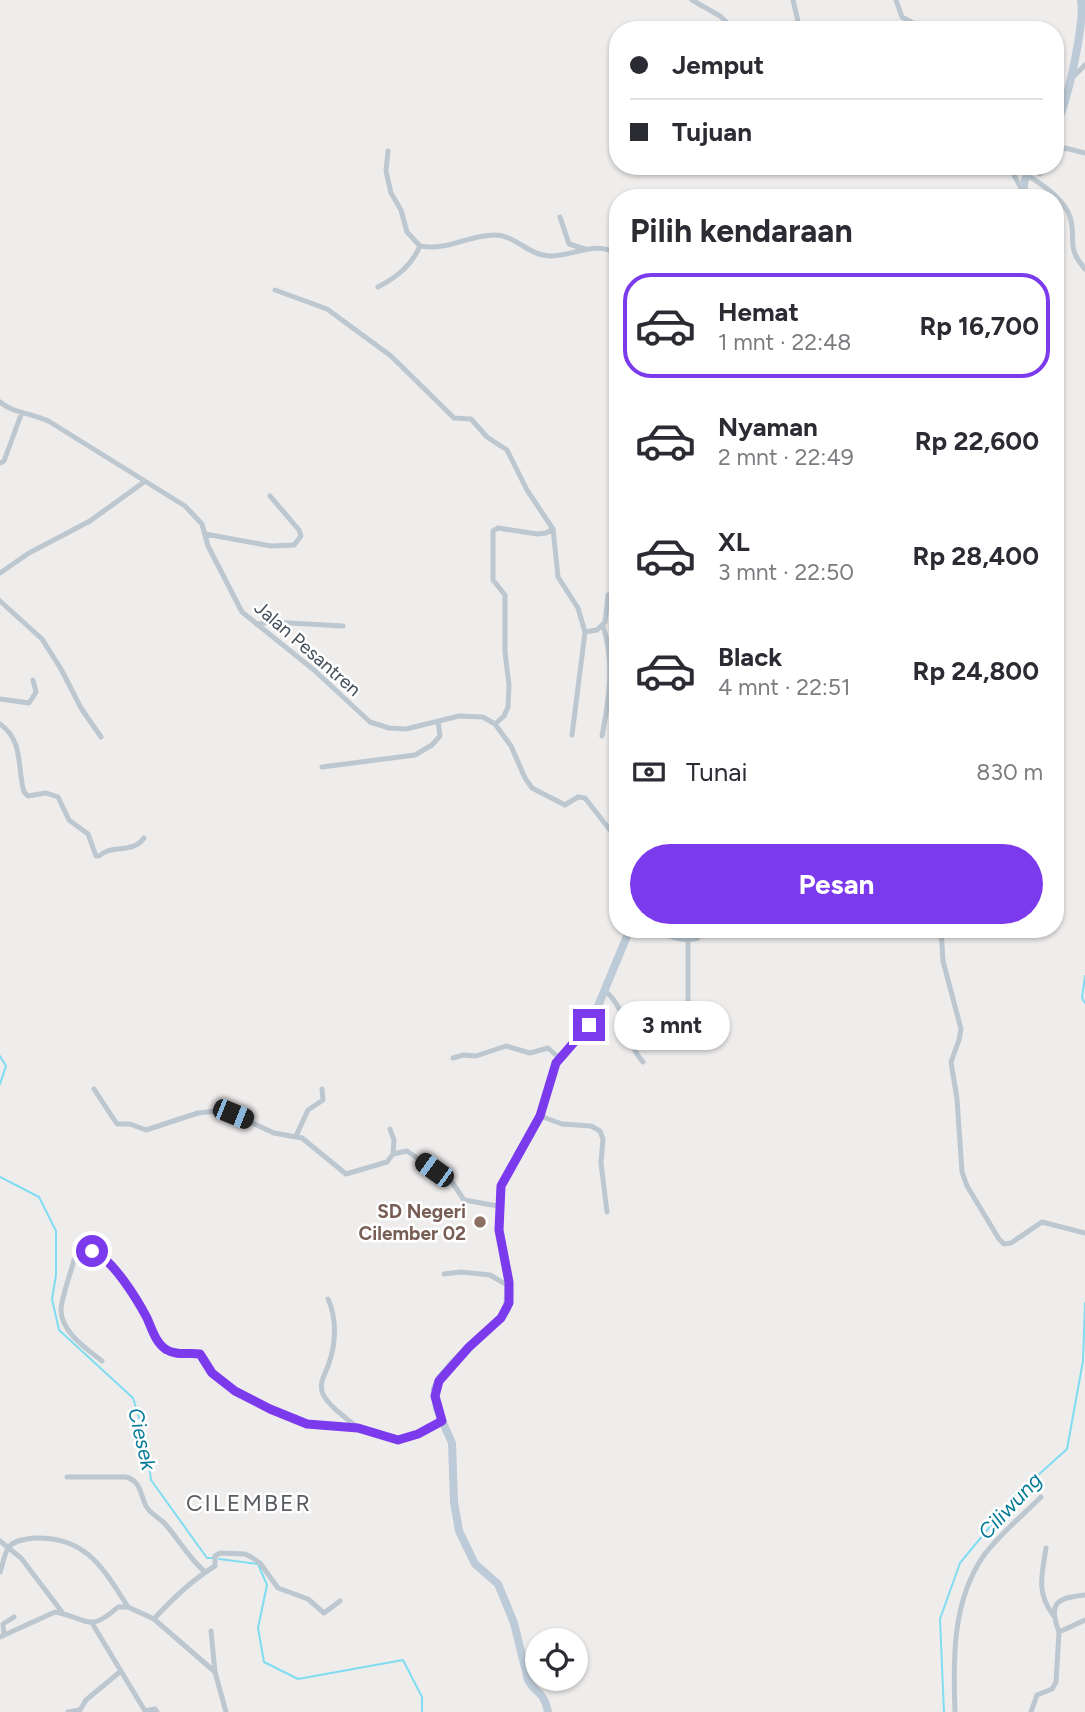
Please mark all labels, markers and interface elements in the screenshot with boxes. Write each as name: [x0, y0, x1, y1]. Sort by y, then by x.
text: Jemput: [672, 49, 764, 81]
text: Tujuan: [672, 116, 752, 148]
text: Pilih kendaraan: [630, 212, 853, 250]
icon: car: [634, 294, 697, 357]
text: Hemat: [718, 296, 799, 328]
text: Rp 16,700: [920, 310, 1039, 342]
text: 1 mnt · 22:48: [718, 328, 851, 356]
icon: car: [634, 409, 697, 472]
text: Nyaman: [718, 411, 818, 443]
text: Rp 22,600: [915, 425, 1039, 457]
text: 2 mnt · 22:49: [718, 443, 854, 471]
icon: car: [634, 524, 697, 587]
text: XL: [718, 526, 750, 558]
text: Rp 28,400: [913, 540, 1039, 572]
text: 3 mnt · 22:50: [718, 558, 854, 586]
street label: Jalan Pesantren: [250, 596, 366, 701]
icon: car: [634, 639, 697, 702]
text: Black: [718, 641, 782, 673]
text: Rp 24,800: [913, 655, 1039, 687]
text: 4 mnt · 22:51: [718, 673, 851, 701]
icon: cash: [630, 753, 668, 791]
text: Tunai: [686, 756, 747, 788]
text: 830 m: [976, 758, 1043, 786]
button: Pesan: [630, 844, 1043, 924]
callout: 3 mnt: [614, 1000, 729, 1050]
route end: [573, 1009, 605, 1041]
text: 3 mnt: [642, 1011, 702, 1039]
car: [210, 1096, 257, 1132]
car: [411, 1149, 458, 1191]
place label: SD Negeri Cilember 02: [359, 1200, 466, 1245]
marker: SD Negeri Cilember 02: [472, 1214, 488, 1230]
route start: [76, 1235, 108, 1267]
water label: Ciesek: [123, 1405, 162, 1473]
water label: Ciliwung: [973, 1467, 1047, 1544]
district label: CILEMBER: [186, 1489, 312, 1517]
map controls: [525, 1628, 588, 1691]
button: locate: [525, 1628, 588, 1691]

